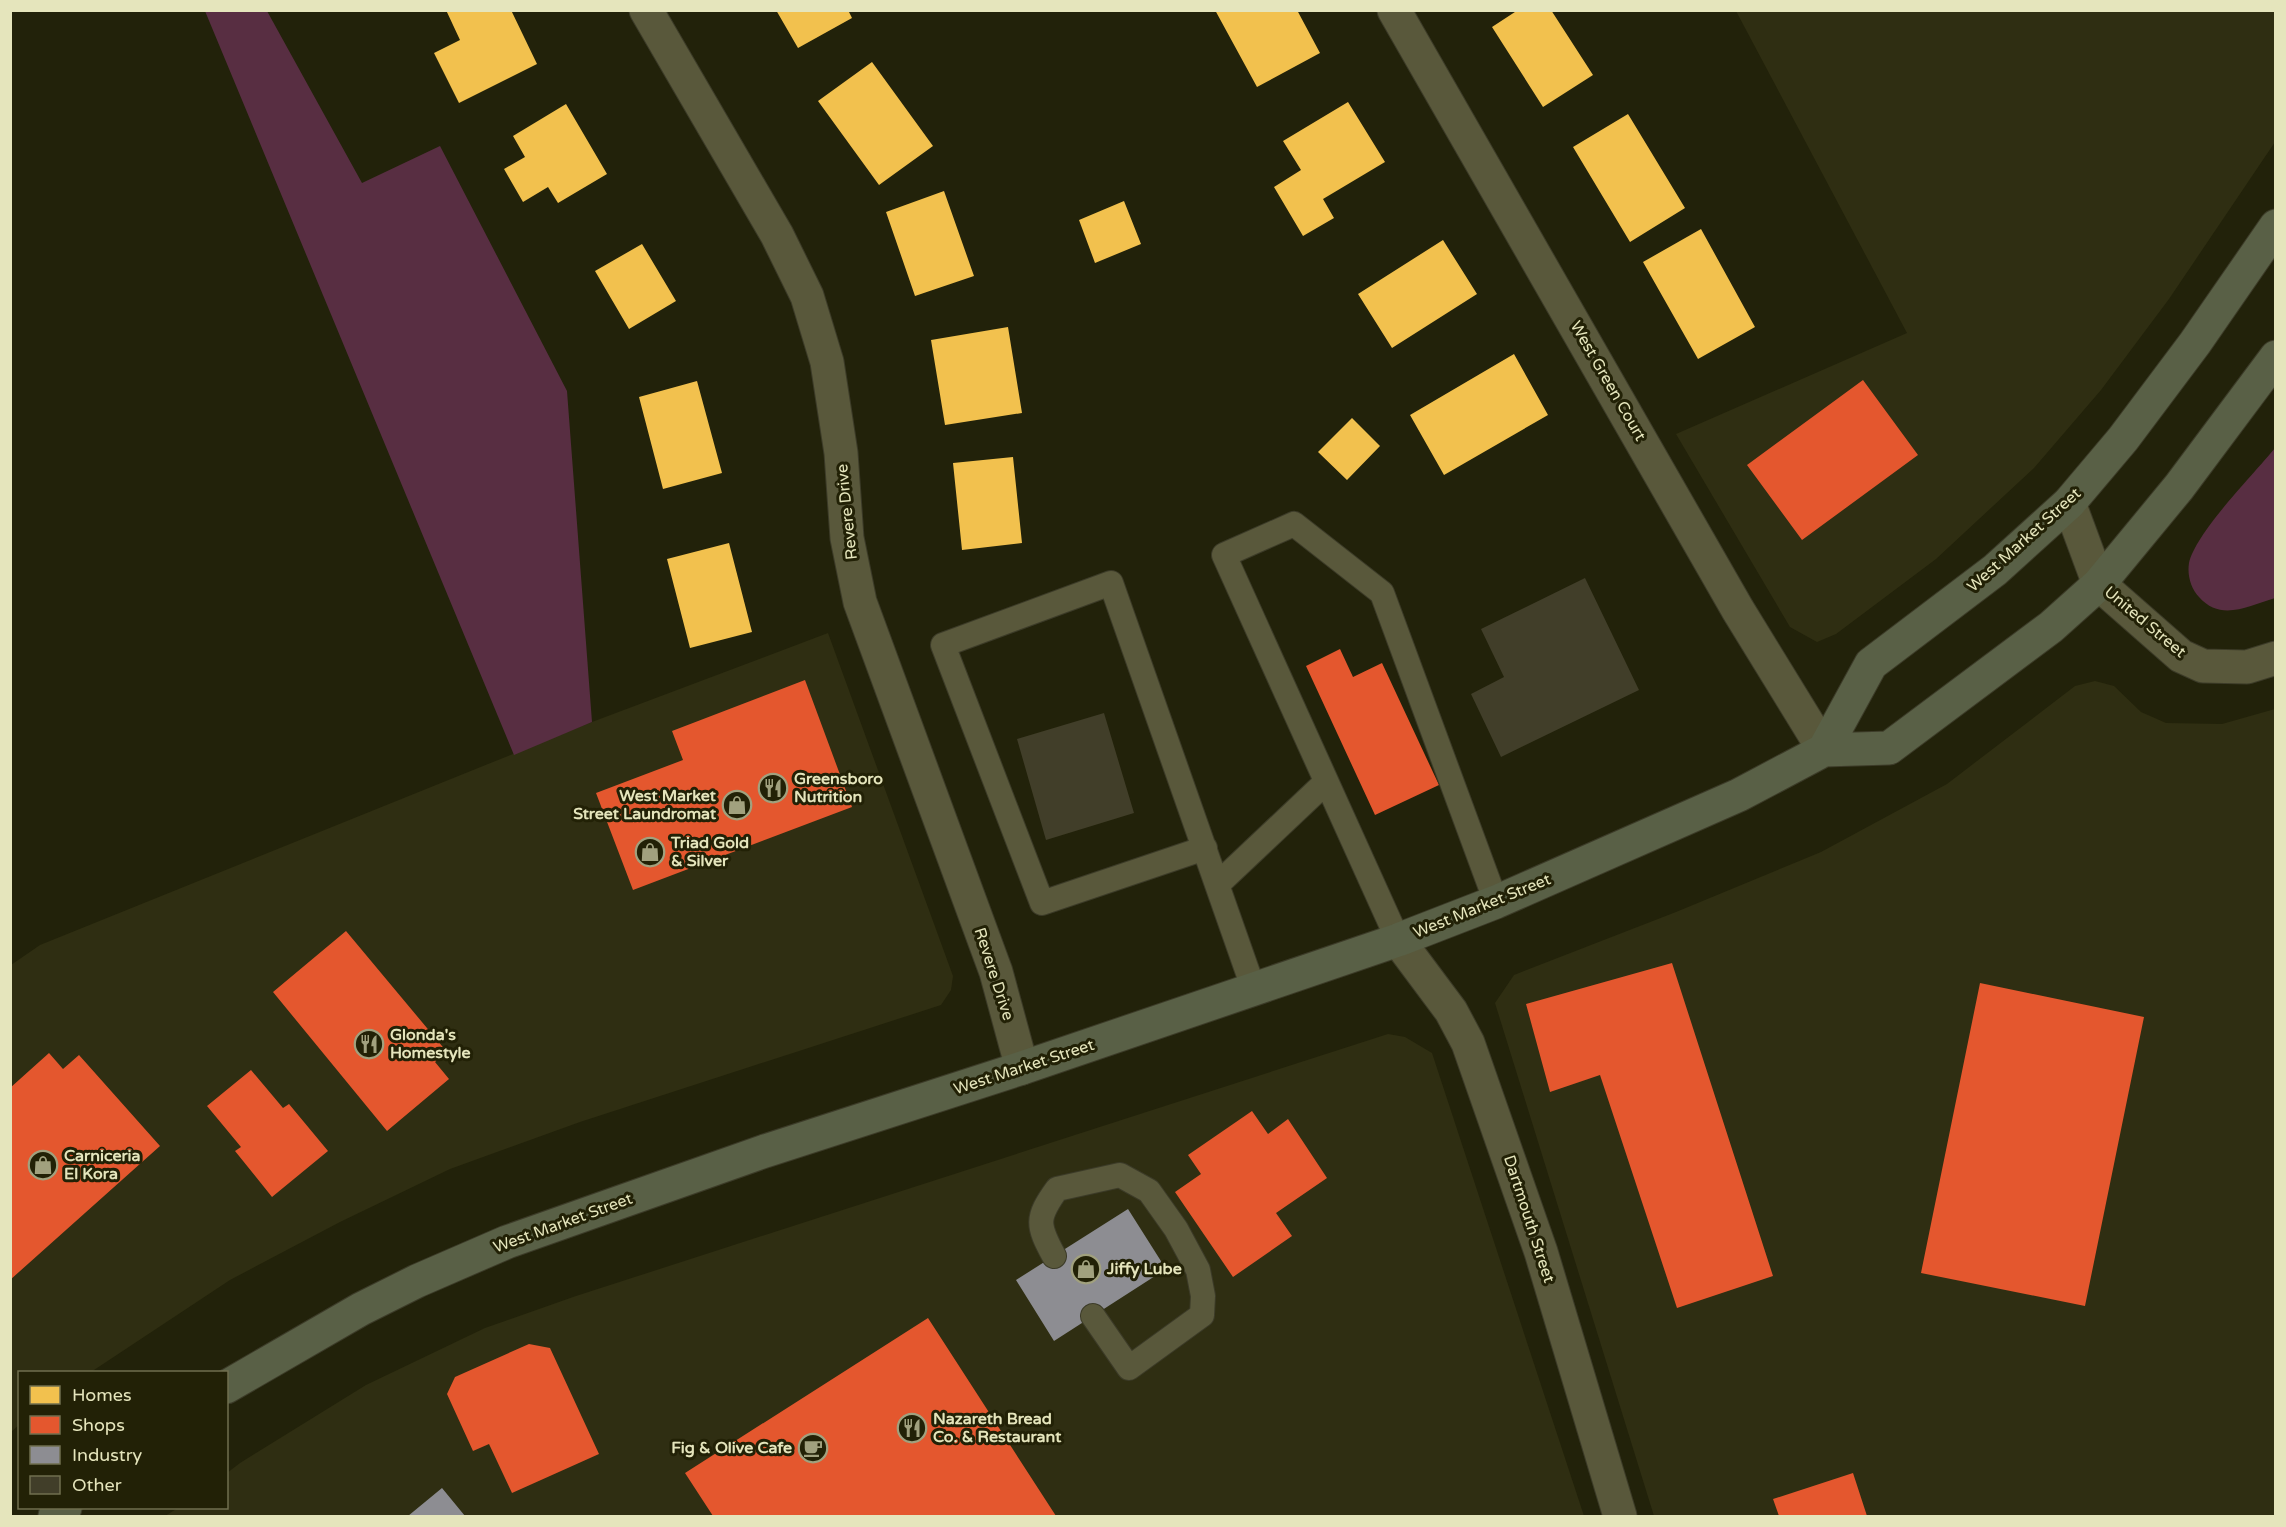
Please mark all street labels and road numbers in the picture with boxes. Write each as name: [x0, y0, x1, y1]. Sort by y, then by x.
street label: West Green Court: [1566, 318, 1650, 444]
street label: Revere Drive: [832, 463, 862, 561]
street label: West Market Street: [1963, 484, 2085, 596]
street label: United Street: [2100, 582, 2190, 662]
street label: West Market Street: [1410, 869, 1554, 943]
street label: Revere Drive: [970, 925, 1018, 1023]
street label: West Market Street: [951, 1035, 1097, 1099]
street label: Dartmouth Street: [1499, 1153, 1559, 1285]
street label: West Market Street: [491, 1189, 635, 1257]

